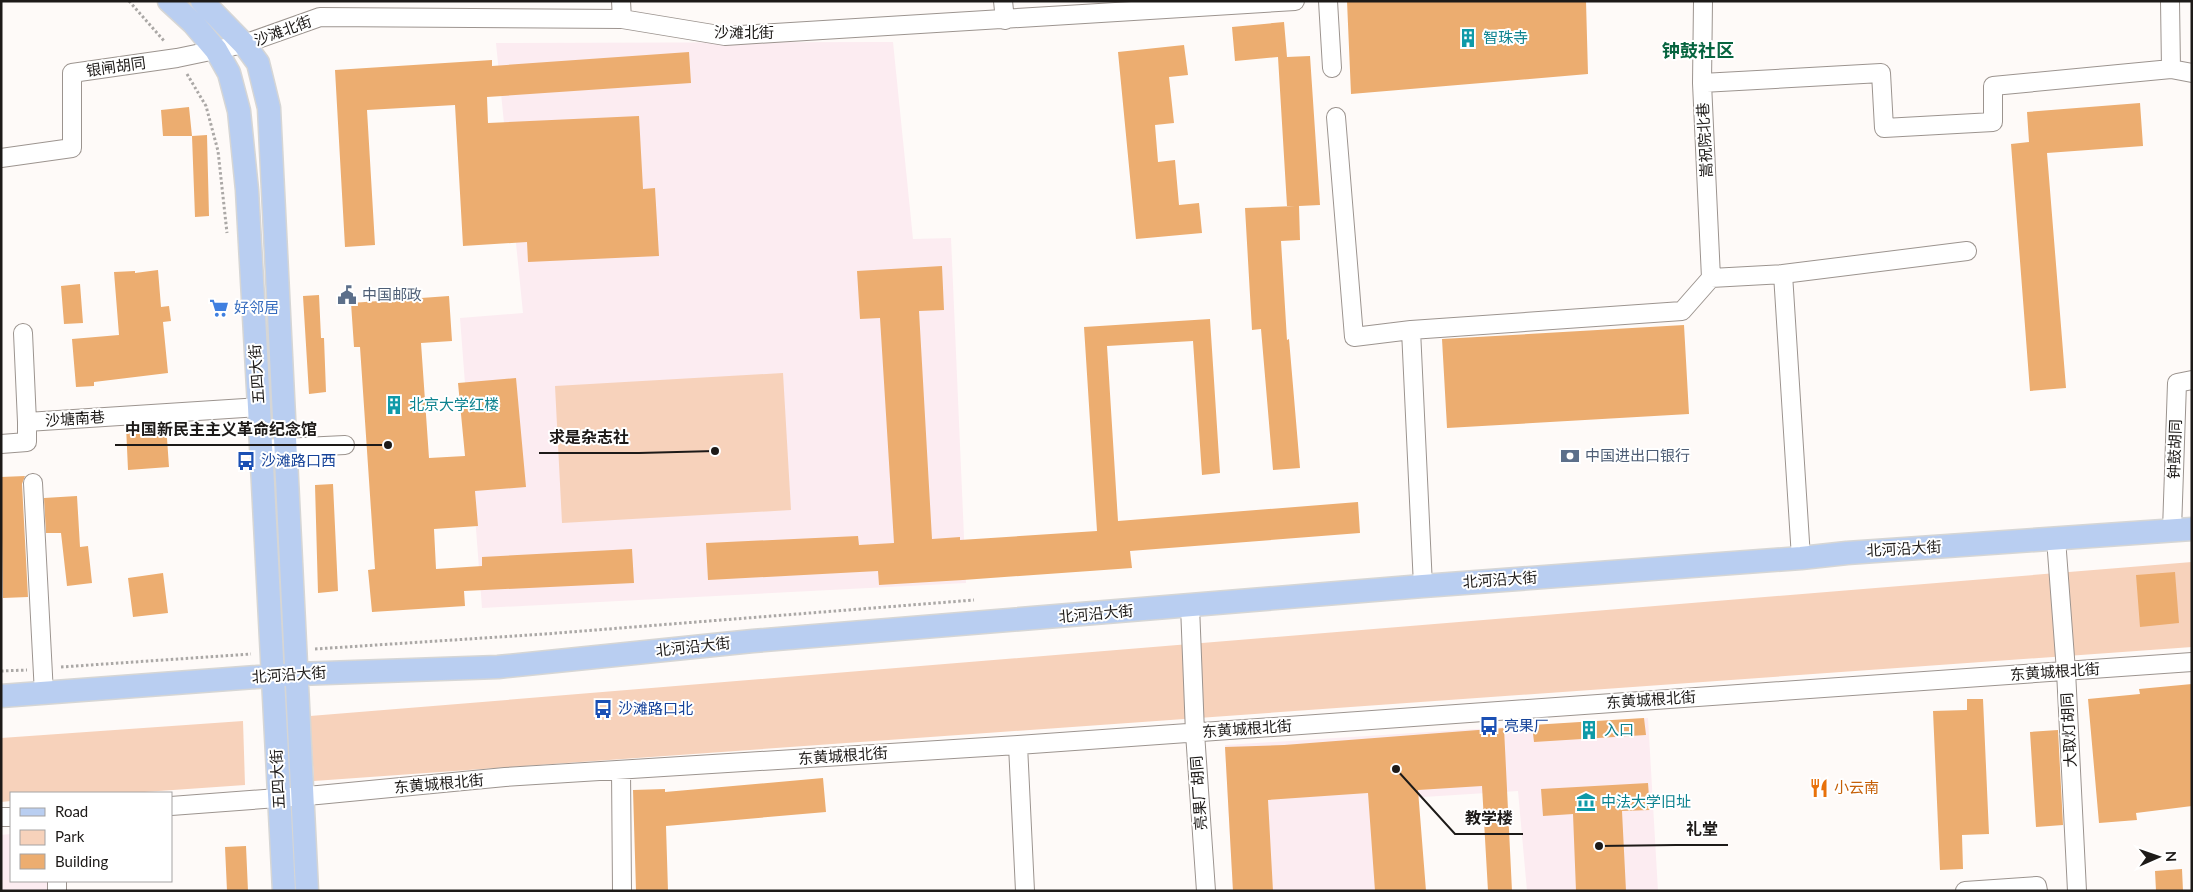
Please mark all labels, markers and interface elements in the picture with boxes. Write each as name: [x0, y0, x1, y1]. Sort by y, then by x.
street label: 沙滩北街: [251, 11, 314, 49]
street label: 沙滩北街: [714, 23, 774, 41]
building icon: 智珠寺: [1457, 27, 1479, 49]
place label: 智珠寺: [1483, 28, 1528, 46]
district label: 钟鼓社区: [1662, 39, 1734, 61]
street label: 银闸胡同: [85, 53, 147, 79]
street label: 嵩祝院北巷: [1693, 102, 1715, 178]
public building icon: 中国邮政: [336, 284, 358, 306]
place label: 中国邮政: [362, 285, 422, 303]
supermarket icon: 好邻居: [208, 297, 230, 319]
place label: 好邻居: [234, 298, 279, 316]
street label: 五四大街: [245, 344, 267, 405]
building icon: 北京大学红楼: [383, 394, 405, 416]
place label: 北京大学红楼: [409, 395, 499, 413]
street label: 沙塘南巷: [44, 407, 105, 429]
callout: 中国新民主主义革命纪念馆: [115, 414, 327, 445]
text: 中国新民主主义革命纪念馆: [125, 419, 317, 438]
street label: 钟鼓胡同: [2164, 419, 2184, 479]
callout: 求是杂志社: [539, 422, 639, 453]
text: 求是杂志社: [549, 427, 629, 446]
bank icon: 中国进出口银行: [1559, 445, 1581, 467]
place label: 中国进出口银行: [1585, 446, 1690, 464]
bus stop icon: 沙滩路口西: [235, 450, 257, 472]
place label: 沙滩路口西: [261, 451, 336, 469]
street label: 北河沿大街: [1866, 537, 1942, 559]
street label: 北河沿大街: [1462, 567, 1538, 591]
street label: 北河沿大街: [1058, 601, 1134, 625]
street label: 北河沿大街: [655, 633, 731, 659]
street label: 东黄城根北街: [2009, 659, 2100, 683]
street label: 北河沿大街: [251, 662, 327, 686]
street label: 东黄城根北街: [1605, 687, 1696, 711]
street label: 大取灯胡同: [2057, 692, 2079, 768]
bus stop icon: 沙滩路口北: [592, 698, 614, 720]
place label: 沙滩路口北: [618, 699, 693, 717]
bus stop icon: 亮果厂: [1478, 715, 1500, 737]
street label: 东黄城根北街: [1201, 716, 1292, 740]
place label: 亮果厂: [1504, 716, 1549, 734]
building icon: 入口: [1578, 719, 1600, 741]
place label: 入口: [1604, 720, 1634, 738]
street label: 东黄城根北街: [797, 743, 888, 767]
street label: 五四大街: [266, 749, 288, 809]
street label: 亮果厂胡同: [1186, 755, 1210, 831]
street label: 东黄城根北街: [393, 770, 485, 796]
restaurant icon: 小云南: [1808, 777, 1830, 799]
place label: 小云南: [1834, 778, 1879, 796]
museum icon: 中法大学旧址: [1575, 791, 1597, 813]
legend: [10, 792, 172, 882]
place label: 中法大学旧址: [1601, 792, 1691, 810]
text: Road: [55, 802, 88, 820]
callout: 教学楼: [1455, 803, 1523, 834]
text: 教学楼: [1465, 808, 1513, 827]
callout: 礼堂: [1676, 814, 1728, 845]
text: 礼堂: [1686, 819, 1718, 838]
text: Park: [55, 827, 85, 845]
north arrow: [2133, 832, 2183, 882]
text: N: [2163, 851, 2180, 862]
text: Building: [55, 852, 108, 870]

